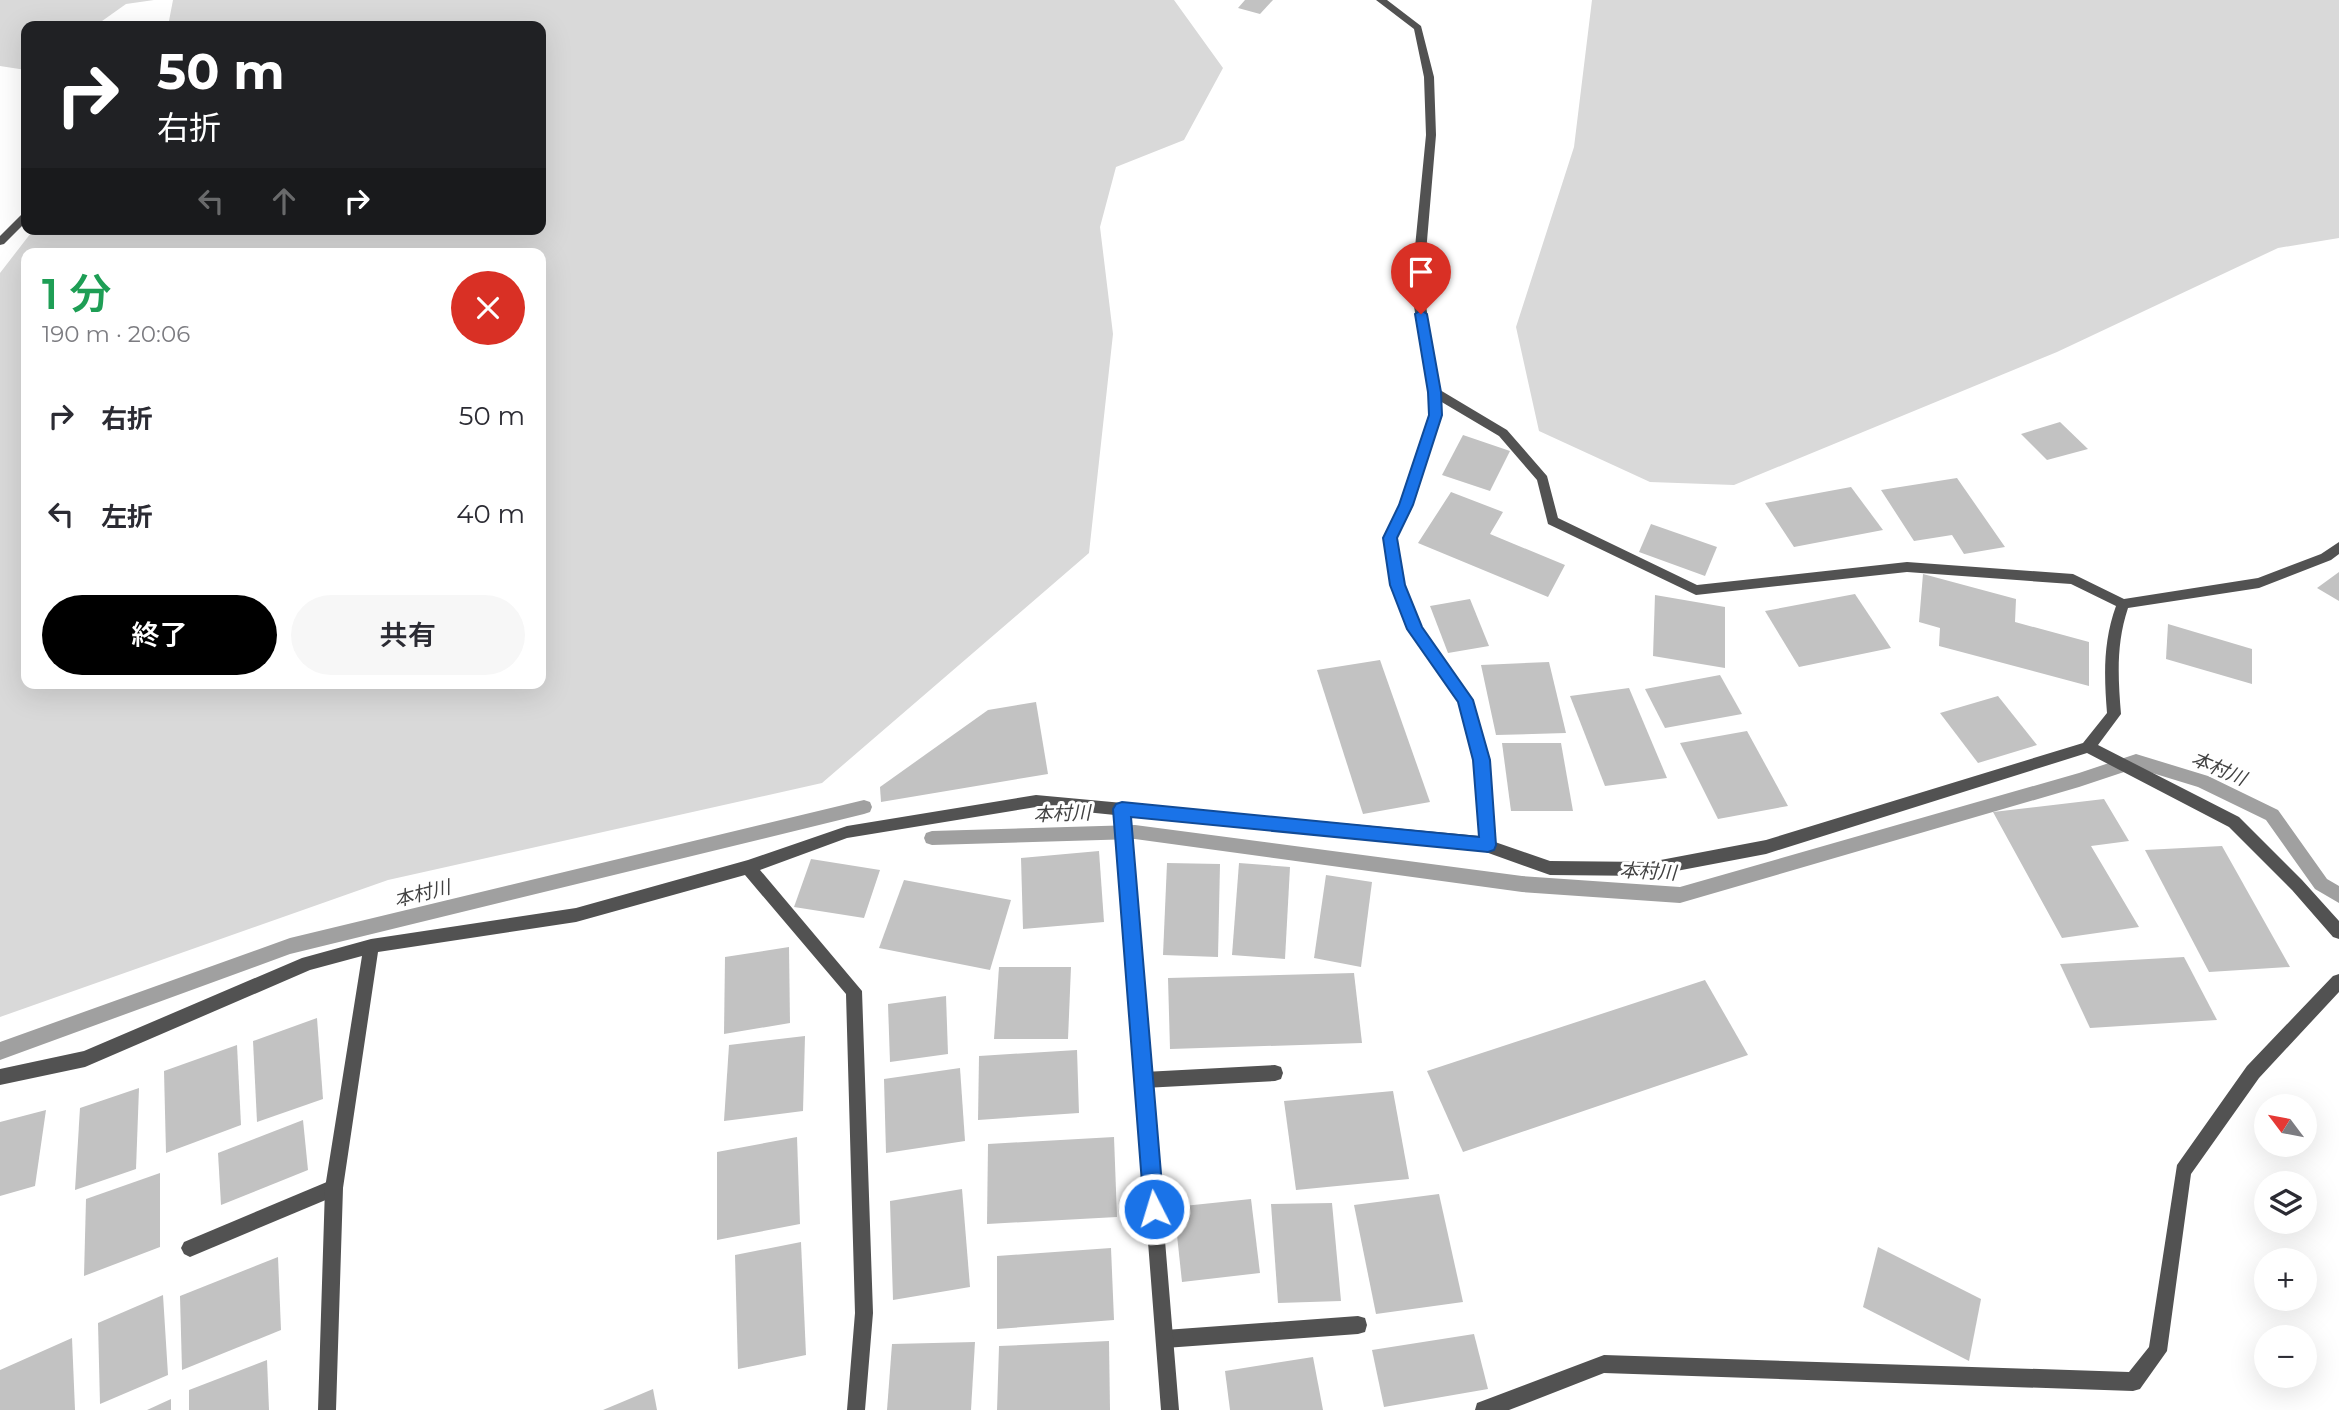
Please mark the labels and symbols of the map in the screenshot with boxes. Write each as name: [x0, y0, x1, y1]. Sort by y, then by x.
pin: [1391, 242, 1451, 314]
water label: 本村川: [2188, 747, 2251, 791]
water label: 本村川: [1033, 801, 1093, 826]
water label: 本村川: [1619, 859, 1679, 885]
water label: 本村川: [392, 875, 454, 912]
north arrow: [2254, 1094, 2317, 1157]
position arrow: [1117, 1172, 1191, 1246]

